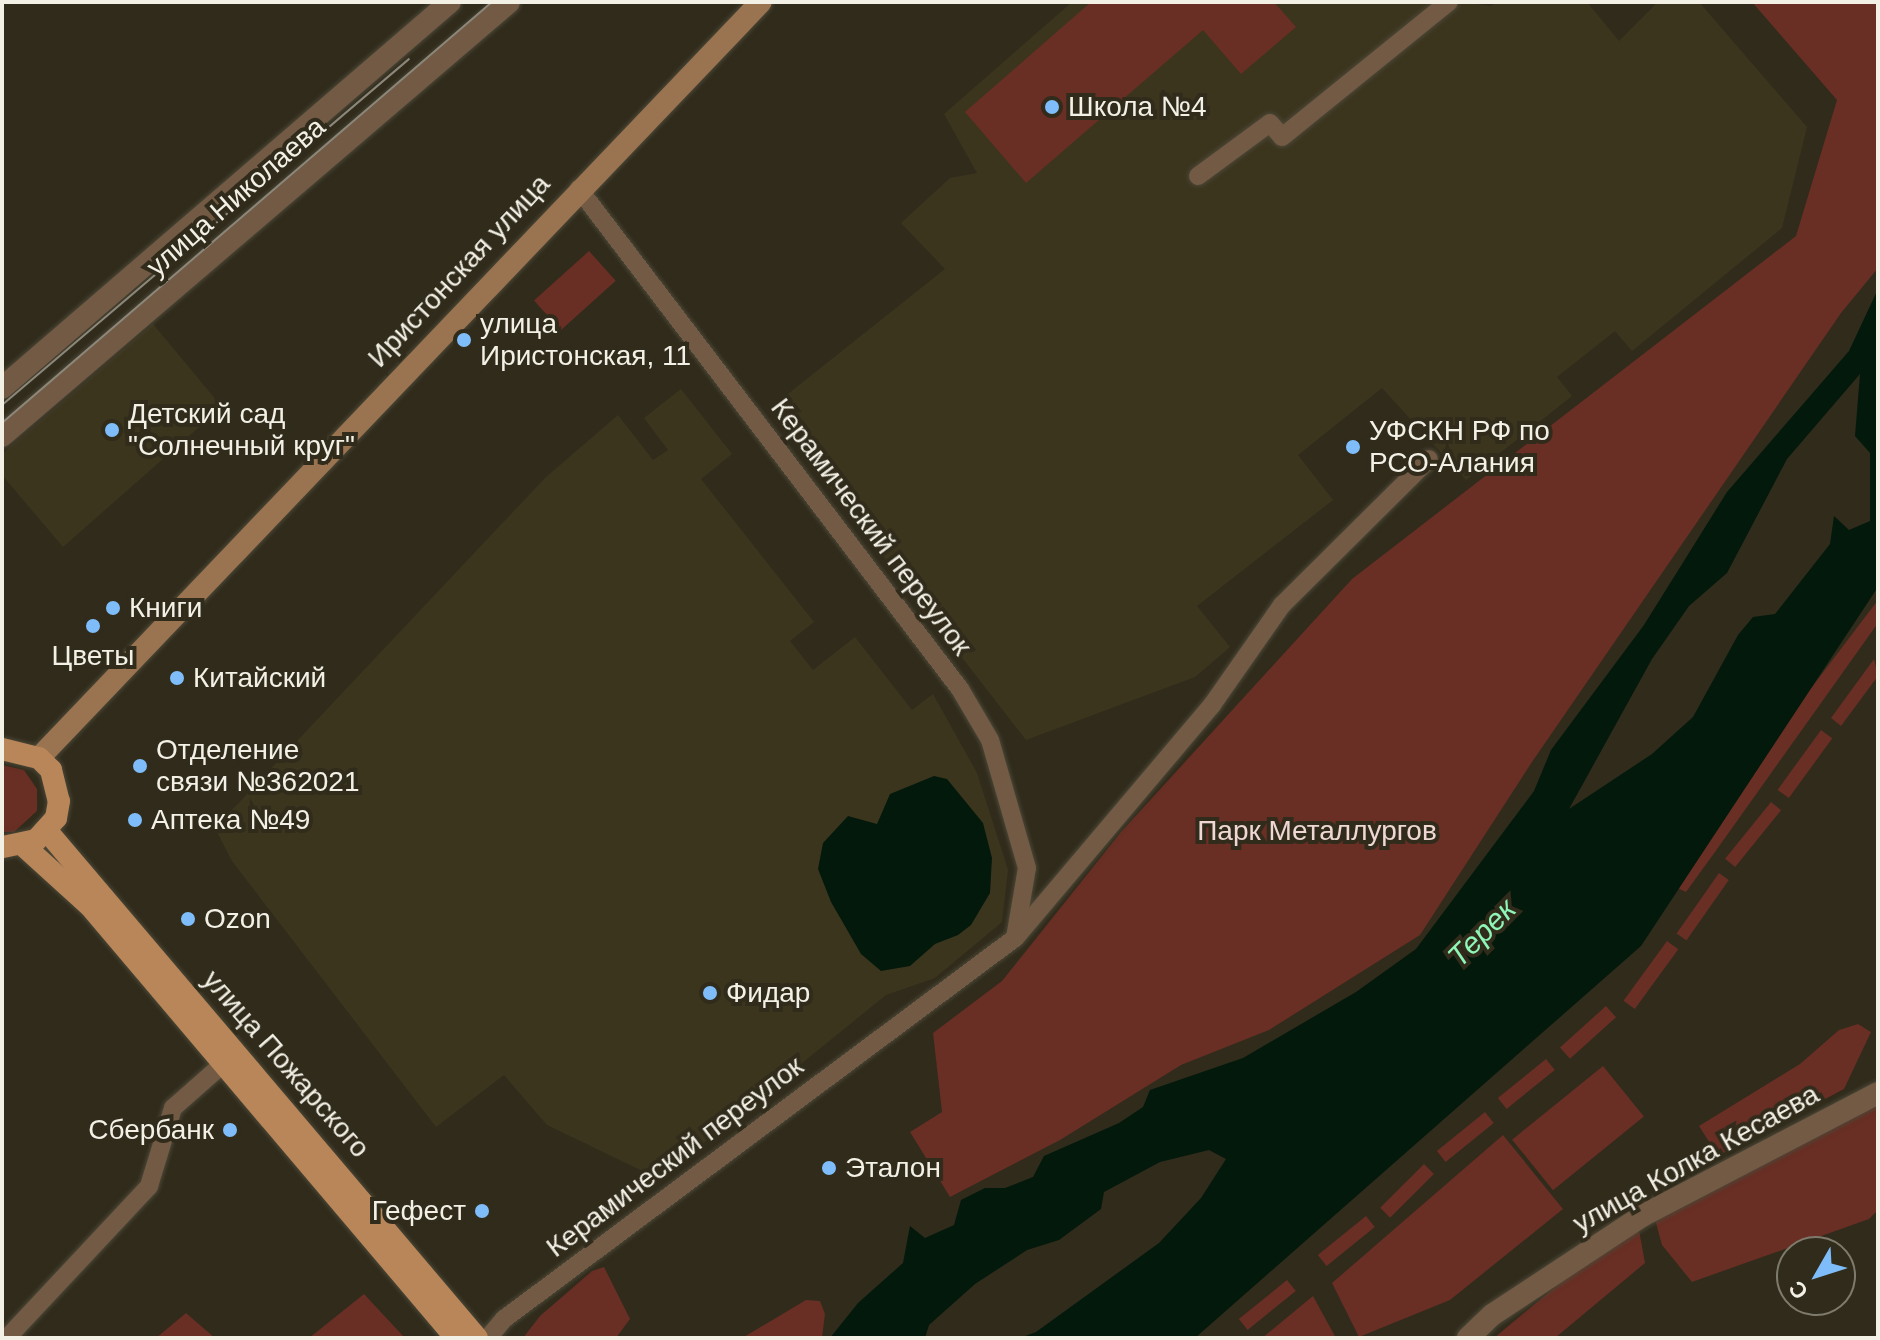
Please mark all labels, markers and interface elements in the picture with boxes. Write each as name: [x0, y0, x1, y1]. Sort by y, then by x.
place label: Школа №4: [1068, 90, 1206, 124]
marker: Школа №4: [1043, 98, 1061, 116]
street label: улица Николаева: [140, 110, 332, 284]
street label: Иристонская улица: [361, 168, 557, 374]
place label: улица Иристонская, 11: [480, 307, 691, 373]
marker: улица Иристонская, 11: [455, 331, 473, 349]
street label: Керамический переулок: [763, 392, 979, 662]
place label: Детский сад "Солнечный круг": [128, 397, 355, 463]
place label: УФСКН РФ по РСО-Алания: [1369, 414, 1550, 480]
marker: Детский сад "Солнечный круг": [103, 421, 121, 439]
marker: УФСКН РФ по РСО-Алания: [1344, 438, 1362, 456]
place label: Книги: [129, 591, 202, 625]
marker: Книги: [104, 599, 122, 617]
marker: Цветы: [84, 617, 102, 635]
place label: Цветы: [52, 639, 134, 673]
place label: Китайский: [193, 661, 326, 695]
marker: Китайский: [168, 669, 186, 687]
place label: Отделение связи №362021: [156, 733, 359, 799]
marker: Отделение связи №362021: [131, 757, 149, 775]
place label: Аптека №49: [151, 803, 310, 837]
marker: Аптека №49: [126, 811, 144, 829]
park label: Парк Металлургов: [1197, 814, 1437, 848]
water label: Терек: [1440, 891, 1524, 975]
place label: Ozon: [204, 902, 271, 936]
marker: Ozon: [179, 910, 197, 928]
street label: улица Пожарского: [195, 963, 377, 1165]
place label: Фидар: [726, 976, 810, 1010]
marker: Фидар: [701, 984, 719, 1002]
street label: Керамический переулок: [540, 1049, 810, 1265]
street label: улица Колка Кесаева: [1567, 1077, 1825, 1241]
place label: Сбербанк: [88, 1113, 214, 1147]
marker: Сбербанк: [221, 1121, 239, 1139]
place label: Эталон: [845, 1151, 941, 1185]
marker: Эталон: [820, 1159, 838, 1177]
place label: Гефест: [372, 1194, 466, 1228]
marker: Гефест: [473, 1202, 491, 1220]
north arrow: [1776, 1236, 1856, 1316]
text: С: [1784, 1276, 1813, 1304]

